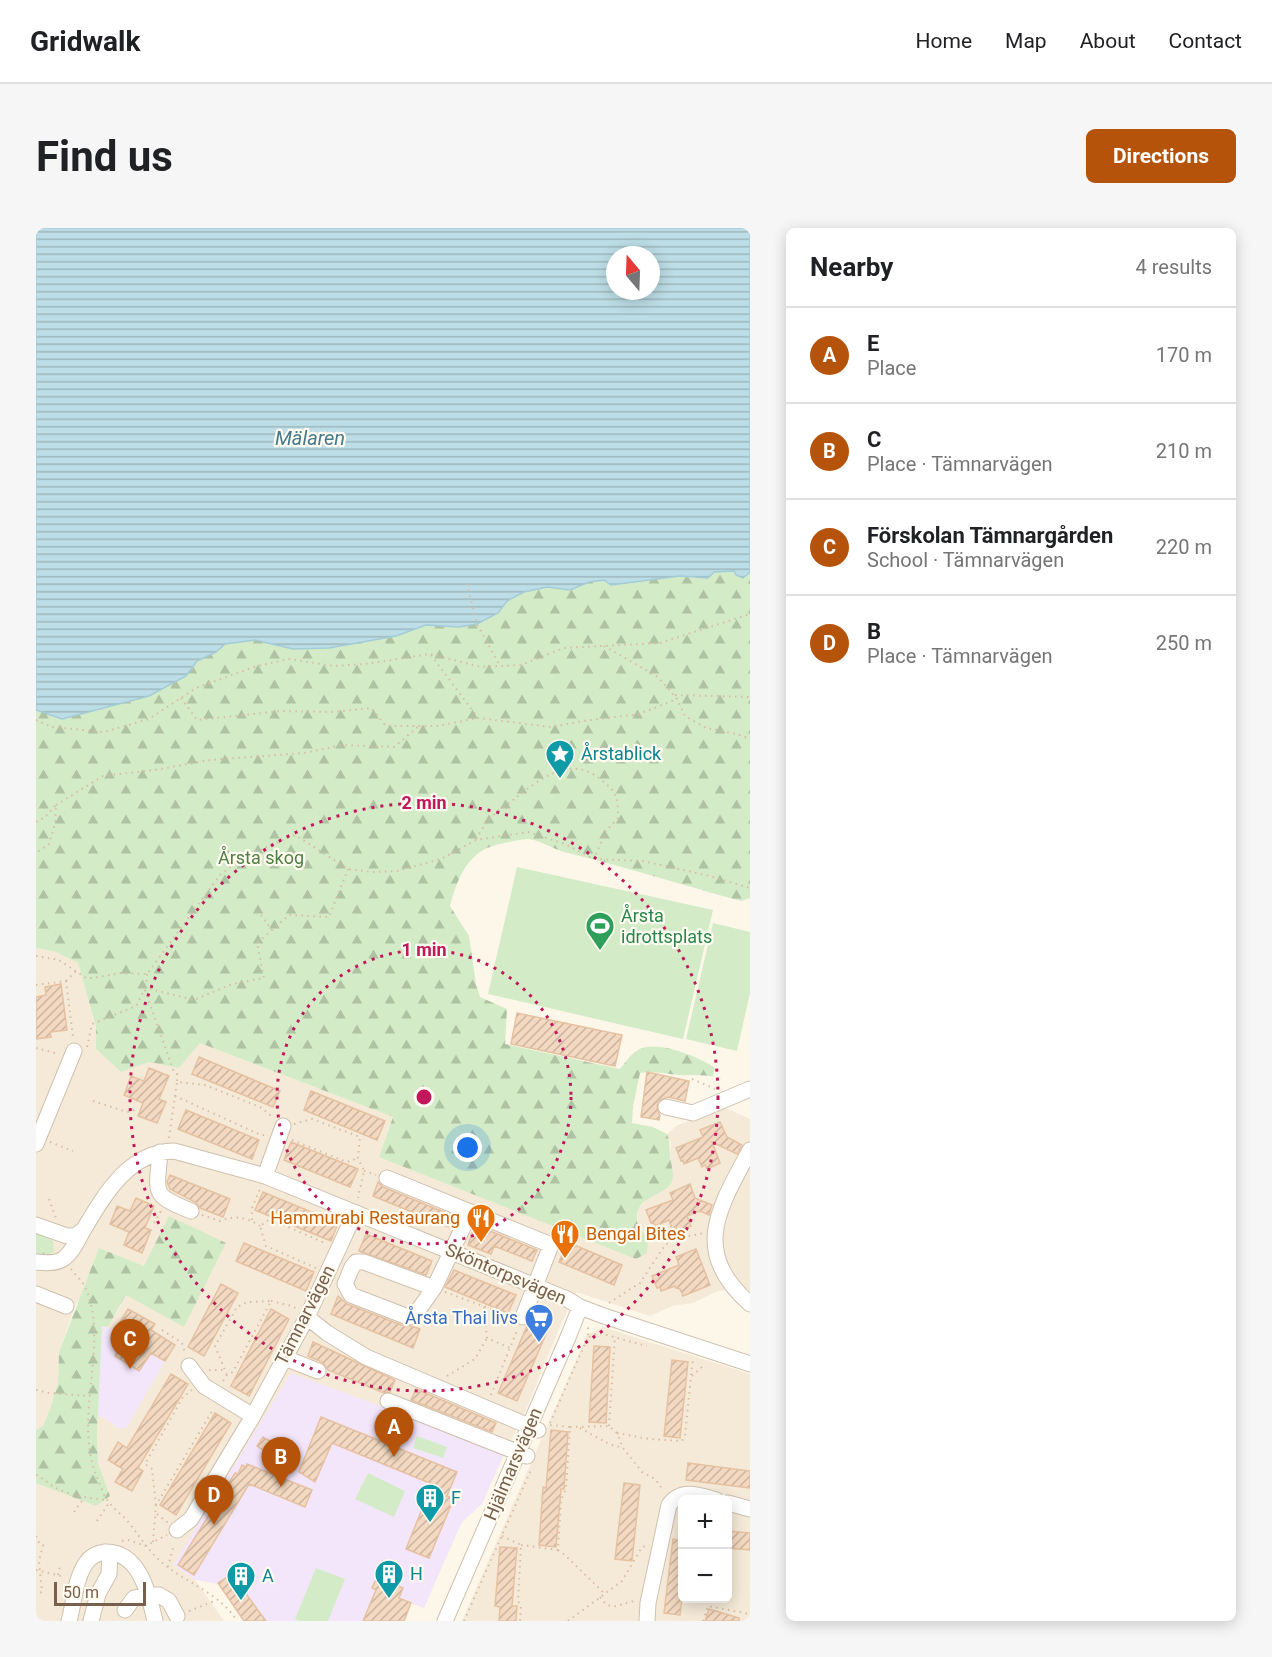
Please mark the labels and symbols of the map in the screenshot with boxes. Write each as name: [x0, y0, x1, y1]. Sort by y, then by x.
north arrow: [606, 246, 660, 300]
water label: Mälaren: [275, 426, 345, 450]
place icon: Årstablick: [544, 738, 576, 780]
place label: Årstablick: [581, 742, 662, 764]
text: 2 min: [401, 792, 447, 813]
park label: Årsta skog: [218, 846, 304, 868]
place label: Årsta idrottsplats: [621, 904, 712, 947]
sports icon: Årsta idrottsplats: [584, 910, 616, 952]
text: 1 min: [401, 939, 447, 960]
centre of rings: [414, 1087, 434, 1107]
your location: [453, 1133, 482, 1162]
restaurant icon: Hammurabi Restaurang: [465, 1202, 497, 1244]
place label: Hammurabi Restaurang: [270, 1207, 460, 1228]
restaurant icon: Bengal Bites: [549, 1218, 581, 1260]
place label: Bengal Bites: [586, 1223, 686, 1244]
street label: Sköntorpsvägen: [443, 1239, 570, 1308]
street label: Tämnarvägen: [270, 1261, 339, 1368]
supermarket icon: Årsta Thai livs: [523, 1302, 555, 1344]
place label: Årsta Thai livs: [405, 1306, 518, 1328]
pin: C: [110, 1320, 149, 1369]
street label: Hjälmarsvägen: [479, 1404, 546, 1523]
pin: A: [374, 1408, 414, 1457]
pin: B: [262, 1438, 300, 1487]
pin: D: [194, 1476, 234, 1525]
building icon: F: [414, 1482, 446, 1524]
place label: F: [451, 1487, 461, 1508]
building icon: H: [373, 1558, 405, 1600]
building icon: A: [225, 1560, 257, 1602]
place label: H: [410, 1563, 423, 1584]
place label: A: [262, 1565, 274, 1586]
scale bar: [54, 1579, 146, 1606]

